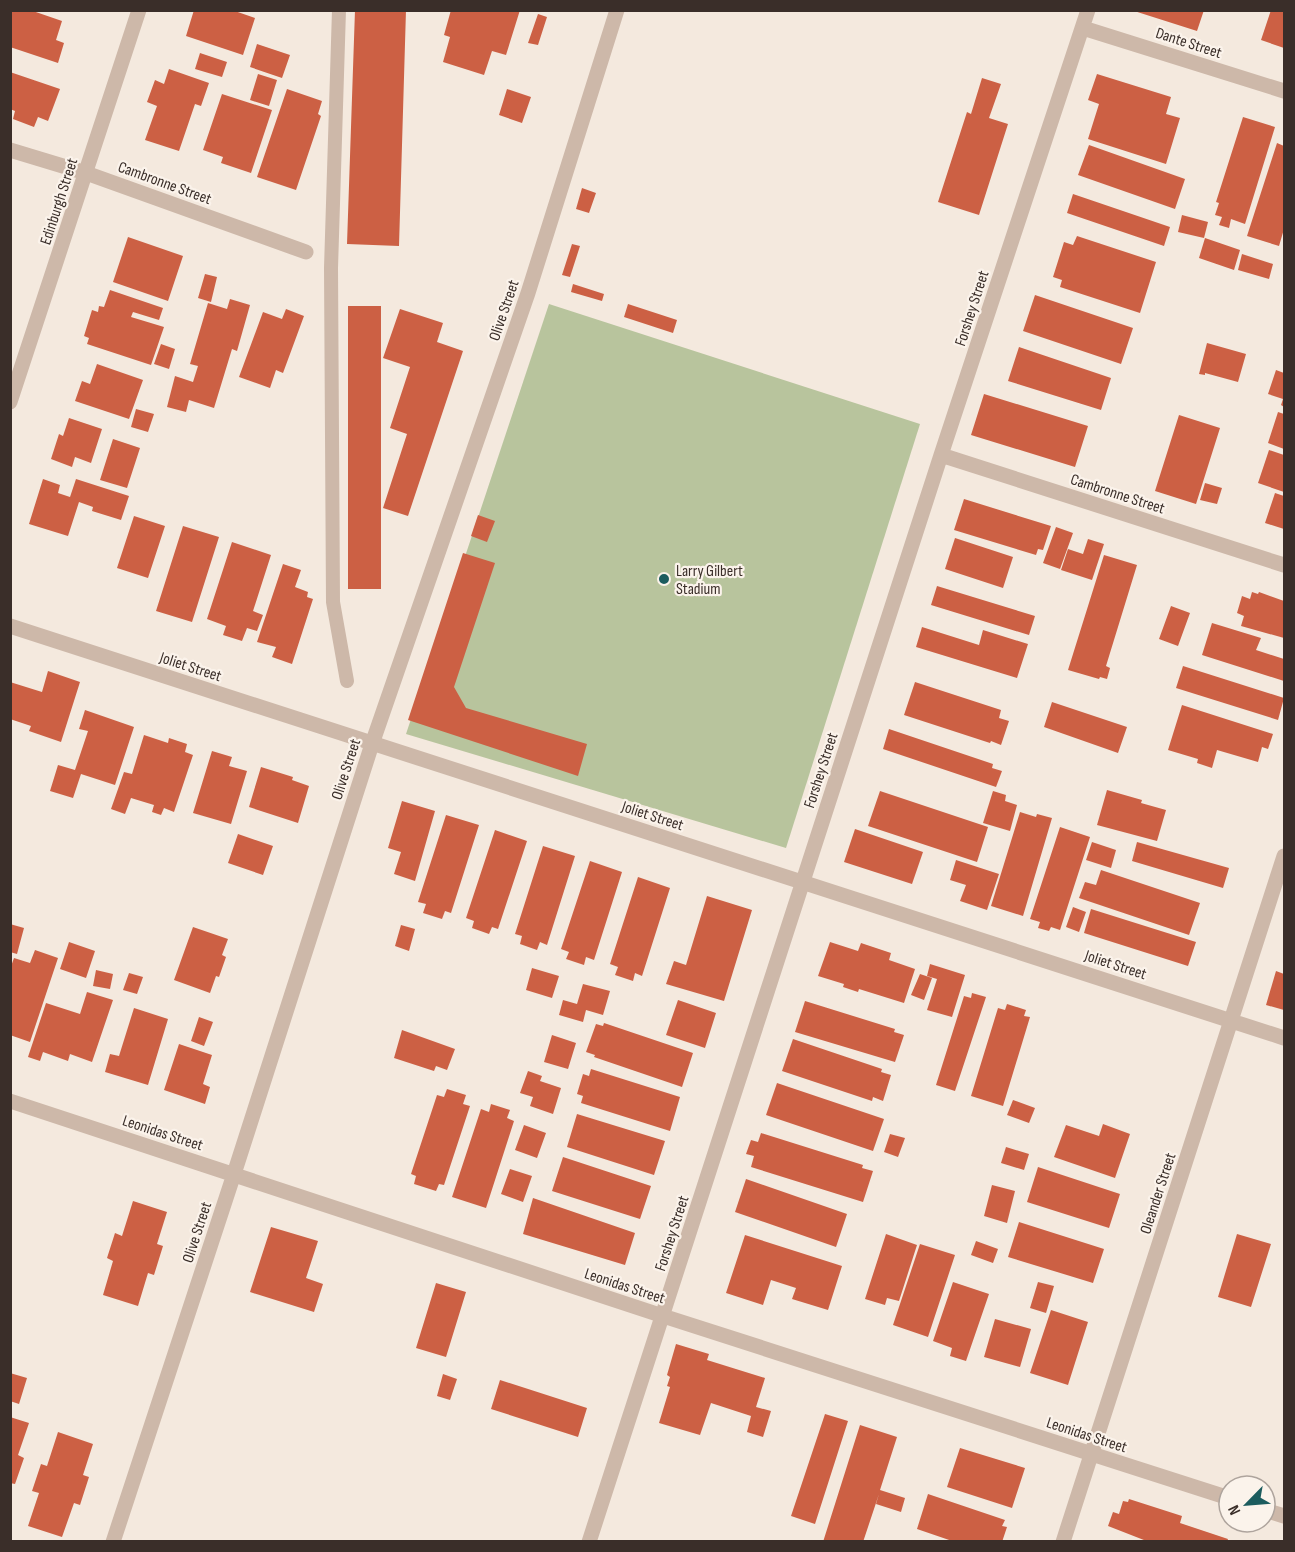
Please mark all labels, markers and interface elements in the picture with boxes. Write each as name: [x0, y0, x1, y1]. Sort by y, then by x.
street label: Dante Street: [1153, 24, 1224, 63]
street label: Edinburgh Street: [36, 156, 82, 247]
street label: Cambronne Street: [115, 158, 214, 209]
street label: Forshey Street: [951, 268, 994, 349]
street label: Olive Street: [485, 278, 524, 343]
street label: Cambronne Street: [1068, 470, 1167, 519]
place label: Larry Gilbert Stadium: [676, 562, 743, 599]
marker: Larry Gilbert Stadium: [657, 572, 671, 586]
street label: Joliet Street: [156, 648, 224, 686]
street label: Forshey Street: [800, 730, 843, 811]
street label: Olive Street: [328, 736, 365, 802]
street label: Joliet Street: [618, 797, 686, 835]
street label: Joliet Street: [1081, 946, 1149, 984]
street label: Leonidas Street: [120, 1111, 205, 1155]
street label: Oleander Street: [1136, 1150, 1181, 1236]
street label: Forshey Street: [651, 1193, 694, 1274]
street label: Olive Street: [179, 1199, 216, 1265]
street label: Leonidas Street: [582, 1264, 667, 1308]
street label: Leonidas Street: [1044, 1413, 1129, 1457]
north arrow: [1217, 1474, 1277, 1534]
text: N: [1224, 1502, 1245, 1518]

